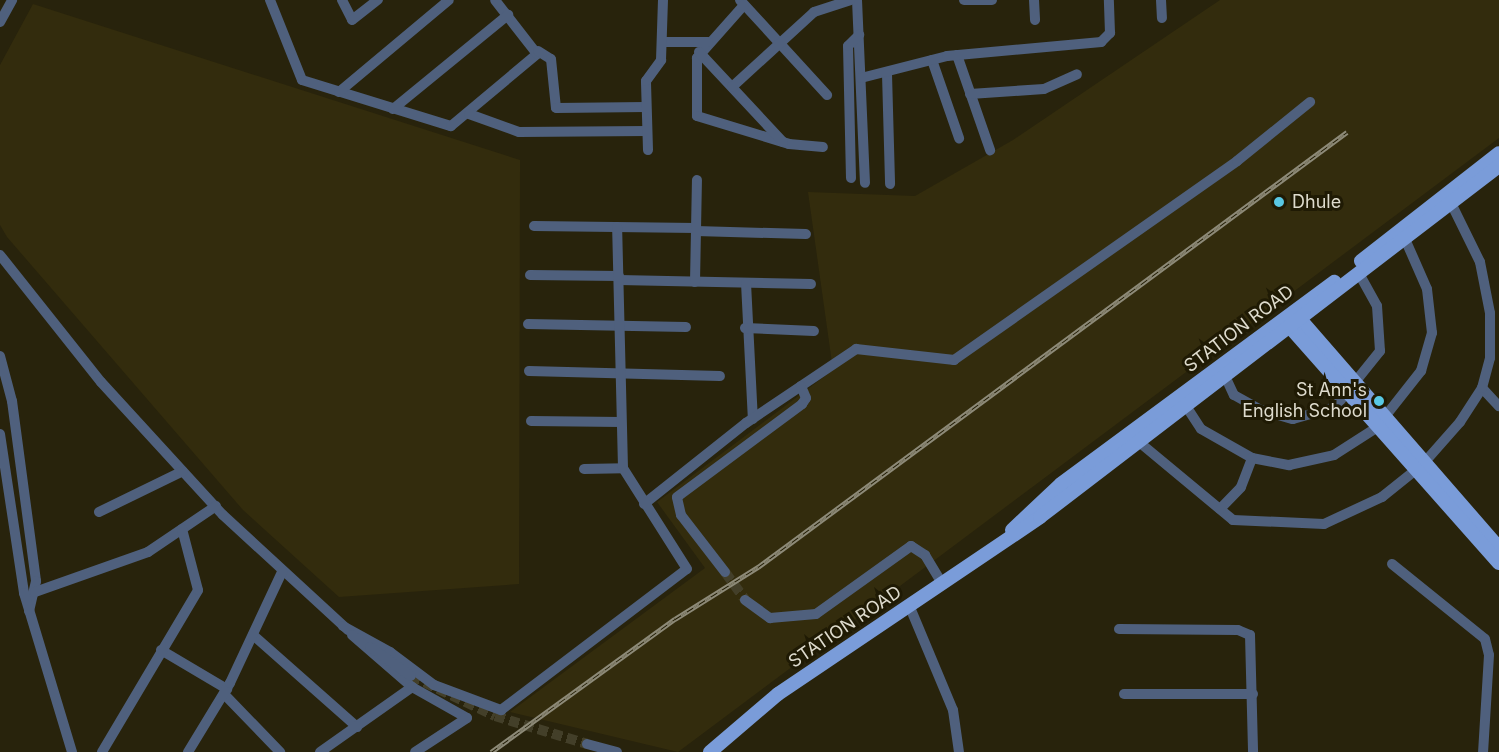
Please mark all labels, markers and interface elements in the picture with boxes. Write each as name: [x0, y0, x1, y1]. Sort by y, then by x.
place label: Dhule: [1292, 191, 1341, 213]
marker: Dhule: [1270, 193, 1288, 211]
street label: STATION ROAD: [1180, 281, 1298, 377]
place label: St Ann's English School: [1242, 380, 1367, 422]
marker: St Ann's English School: [1372, 394, 1386, 408]
street label: STATION ROAD: [784, 581, 906, 673]

